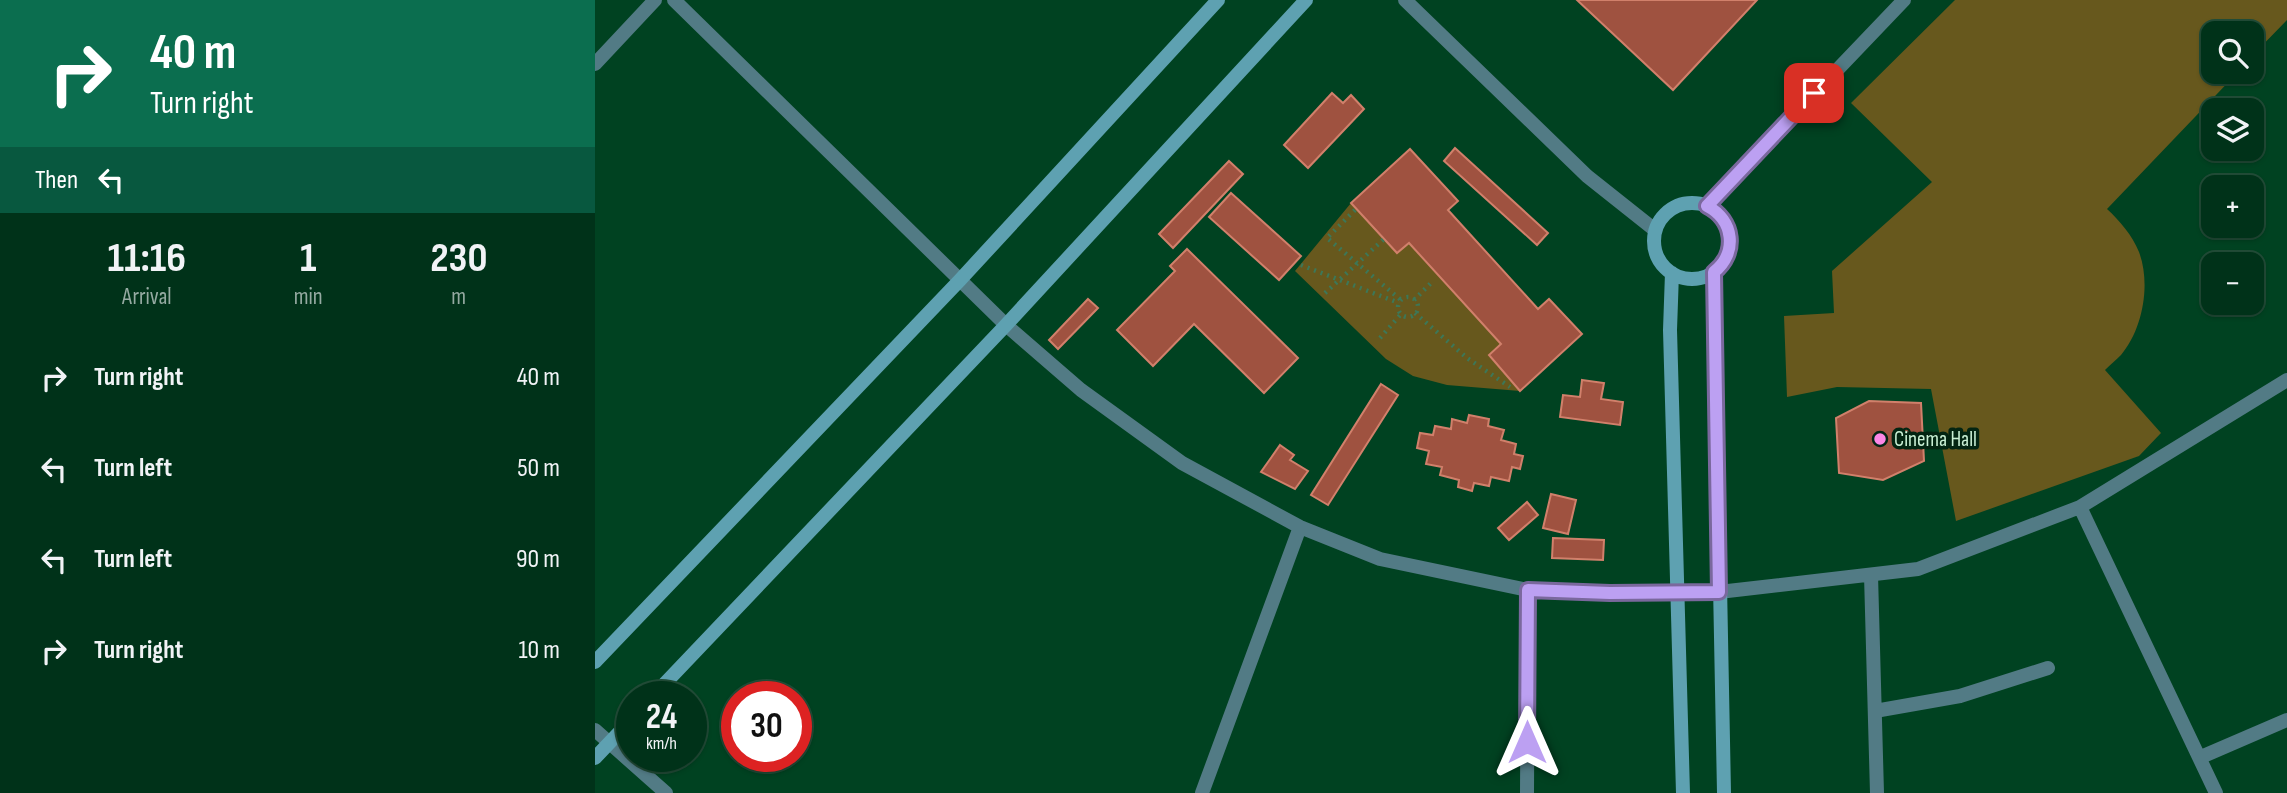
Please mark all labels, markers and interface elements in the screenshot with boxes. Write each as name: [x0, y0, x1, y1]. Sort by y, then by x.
map controls: [2201, 21, 2264, 315]
button: search: [2201, 21, 2264, 84]
text: 40 m: [150, 24, 236, 83]
icon: right: [35, 28, 126, 119]
pin: [1784, 63, 1844, 123]
icon: arrive: [1795, 74, 1833, 112]
text: Turn right: [150, 84, 254, 123]
button: layers: [2201, 98, 2264, 161]
icon: left: [92, 161, 130, 199]
text: Then: [35, 165, 78, 196]
button: +: [2201, 175, 2264, 238]
text: 11:16: [108, 233, 186, 284]
text: 1: [300, 233, 316, 284]
text: 230: [430, 233, 487, 284]
button: −: [2201, 252, 2264, 315]
text: Arrival: [122, 283, 172, 311]
text: min: [294, 283, 323, 311]
text: m: [451, 283, 466, 311]
icon: right: [35, 359, 73, 397]
text: Turn right: [94, 362, 183, 393]
text: 40 m: [517, 362, 560, 393]
place label: Cinema Hall: [1894, 427, 1977, 452]
marker: Cinema Hall: [1872, 431, 1888, 447]
icon: left: [35, 450, 73, 488]
text: Turn left: [94, 453, 172, 484]
text: 50 m: [517, 453, 560, 484]
icon: left: [35, 541, 73, 579]
text: Turn left: [94, 544, 172, 575]
text: 90 m: [516, 544, 560, 575]
icon: right: [35, 632, 73, 670]
text: Turn right: [94, 635, 183, 666]
text: 10 m: [518, 635, 560, 666]
speed limit sign: 30: [721, 681, 812, 772]
text: 24: [646, 696, 677, 739]
position arrow: [1490, 705, 1564, 779]
text: km/h: [646, 733, 677, 754]

